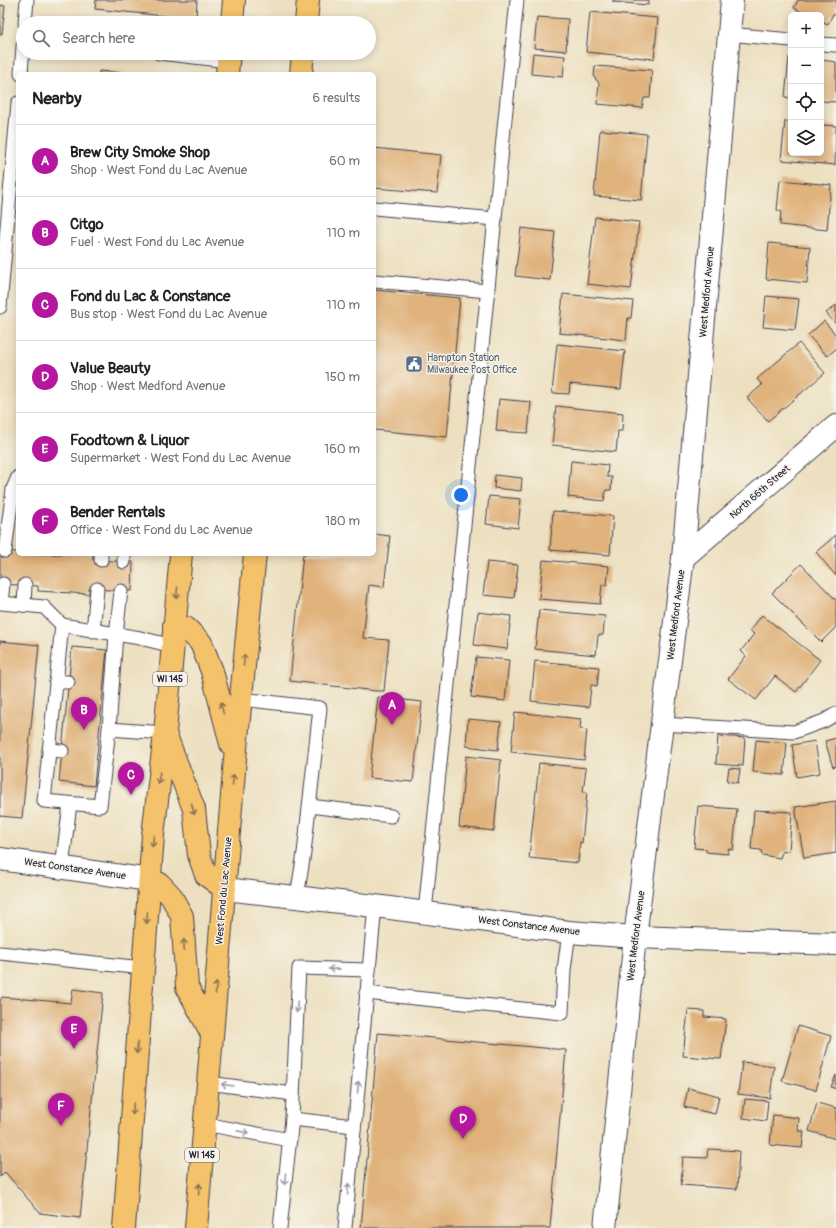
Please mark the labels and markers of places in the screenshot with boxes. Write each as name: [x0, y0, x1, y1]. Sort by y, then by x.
place label: Hampton Station Milwaukee Post Office: [427, 352, 517, 376]
public building icon: Hampton Station Milwaukee Post Office: [404, 354, 424, 374]
pin: A: [379, 692, 405, 725]
pin: B: [71, 697, 97, 730]
pin: C: [118, 762, 144, 795]
pin: E: [61, 1016, 87, 1049]
pin: F: [48, 1093, 74, 1126]
pin: D: [450, 1106, 476, 1139]

